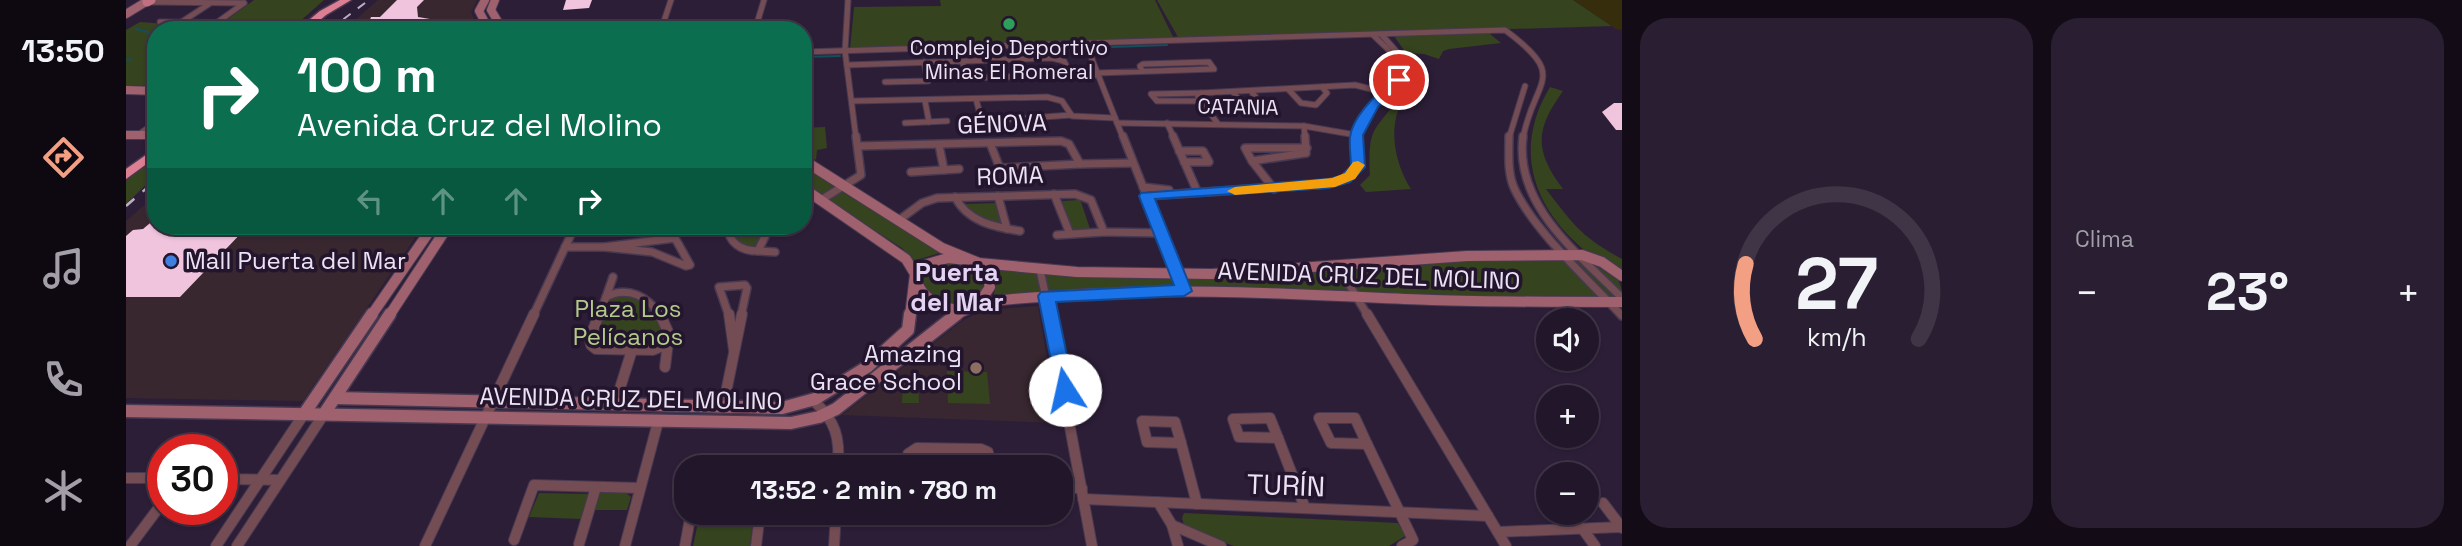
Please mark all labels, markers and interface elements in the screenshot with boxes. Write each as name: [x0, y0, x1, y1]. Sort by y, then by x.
marker: Complejo Deportivo Minas El Romeral: [1001, 16, 1017, 32]
text: 13:50: [21, 31, 105, 71]
place label: Complejo Deportivo Minas El Romeral: [910, 34, 1108, 85]
text: 100 m: [297, 44, 437, 106]
icon: right: [182, 49, 273, 140]
pin: [1369, 50, 1429, 110]
icon: arrive: [1380, 61, 1418, 99]
street label: CATANIA: [1197, 92, 1279, 121]
text: Avenida Cruz del Molino: [297, 105, 662, 145]
street label: GÉNOVA: [957, 106, 1047, 141]
icon: directions: [39, 133, 88, 182]
street label: ROMA: [976, 159, 1044, 192]
icon: left: [351, 182, 389, 220]
icon: ahead: [424, 182, 462, 220]
icon: ahead: [497, 182, 535, 220]
icon: right: [570, 182, 608, 220]
text: Clima: [2075, 224, 2134, 254]
text: 27: [1795, 237, 1878, 330]
icon: music: [39, 244, 88, 293]
place label: Mall Puerta del Mar: [185, 245, 406, 276]
marker: Mall Puerta del Mar: [163, 253, 179, 269]
district label: Puerta del Mar: [910, 255, 1004, 319]
street label: AVENIDA CRUZ DEL MOLINO: [1217, 255, 1521, 296]
text: 23°: [2206, 259, 2289, 325]
text: −: [2075, 269, 2099, 317]
text: +: [2396, 269, 2420, 317]
park label: Plaza Los Pelícanos: [573, 293, 683, 352]
map controls: [1536, 308, 1599, 525]
button: sound: [1536, 308, 1599, 371]
text: km/h: [1807, 321, 1866, 353]
place label: Amazing Grace School: [810, 338, 962, 397]
position arrow: [1028, 353, 1102, 427]
icon: phone: [39, 355, 88, 404]
marker: Amazing Grace School: [968, 360, 984, 376]
street label: AVENIDA CRUZ DEL MOLINO: [479, 380, 783, 417]
button: +: [1536, 385, 1599, 448]
speed limit sign: 30: [147, 434, 238, 525]
button: −: [1536, 462, 1599, 525]
icon: climate: [39, 466, 88, 515]
street label: TURÍN: [1246, 466, 1326, 504]
text: 13:52 · 2 min · 780 m: [750, 473, 997, 507]

